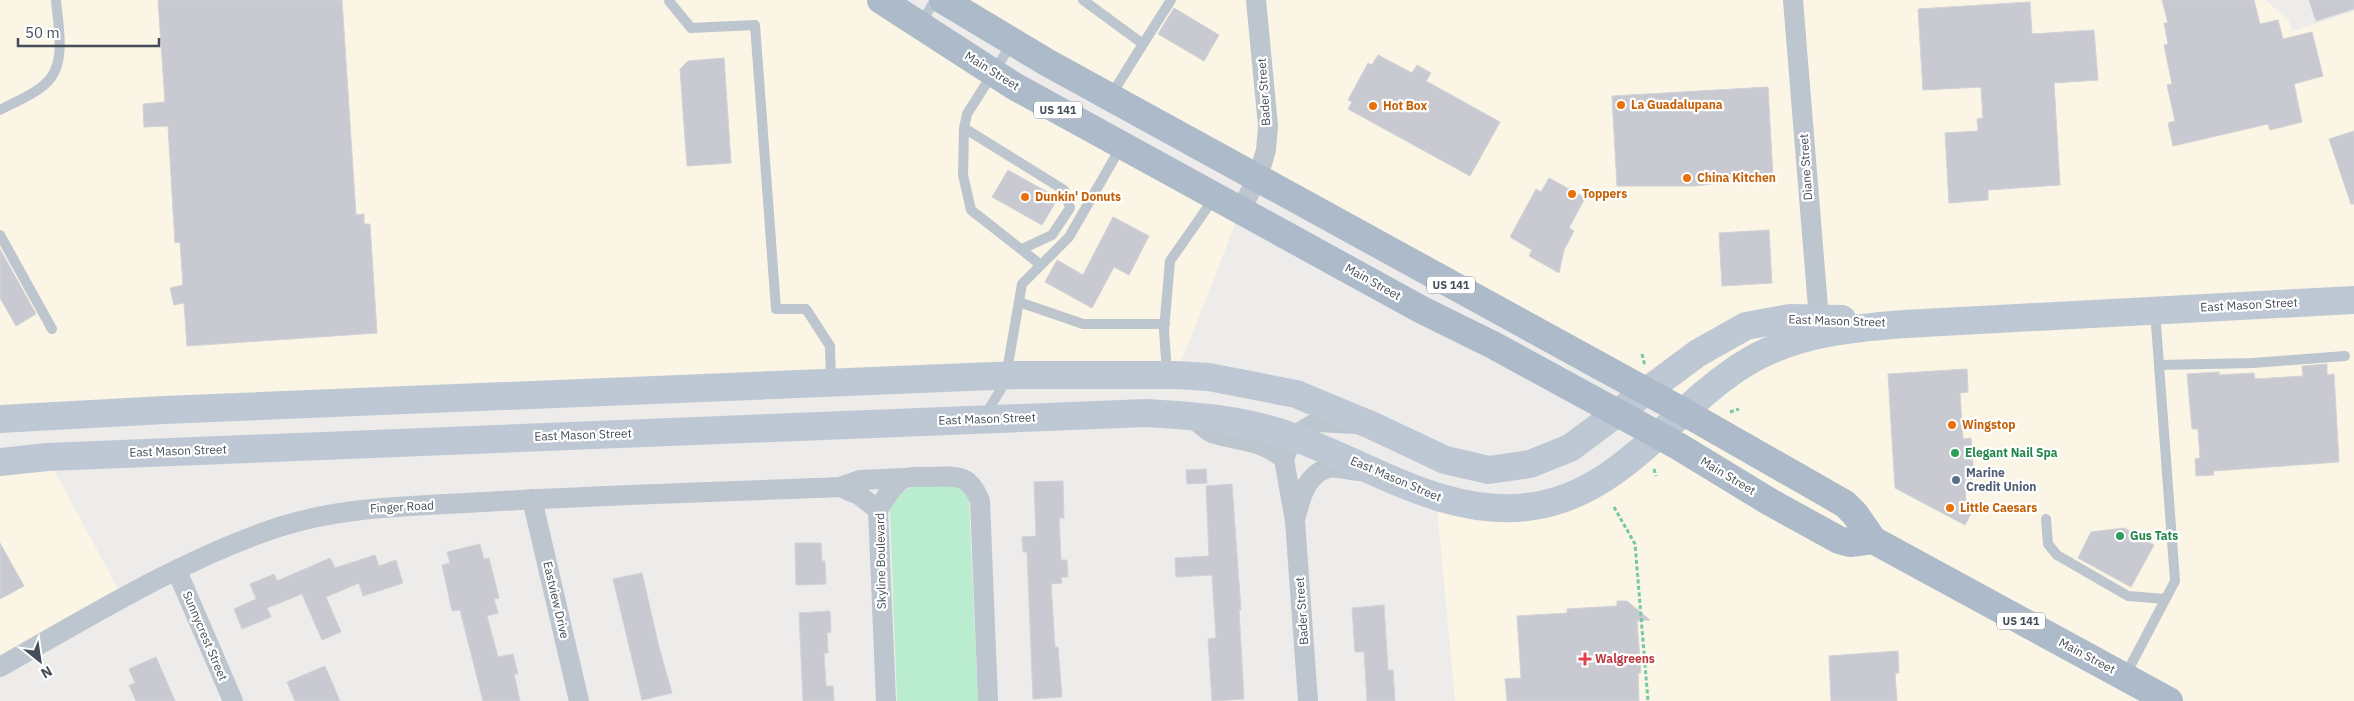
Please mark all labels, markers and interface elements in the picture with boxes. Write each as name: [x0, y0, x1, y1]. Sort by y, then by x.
scale bar: [18, 15, 159, 47]
text: 50 m: [25, 23, 60, 42]
street label: Main Street: [962, 48, 1022, 93]
street label: Bader Street: [1254, 58, 1273, 126]
place label: La Guadalupana: [1631, 97, 1723, 112]
place label: Hot Box: [1383, 98, 1427, 113]
marker: La Guadalupana: [1615, 99, 1627, 111]
marker: Hot Box: [1367, 100, 1379, 112]
road number: US 141: [1034, 102, 1082, 118]
street label: Diane Street: [1796, 133, 1815, 201]
place label: China Kitchen: [1697, 170, 1776, 185]
marker: China Kitchen: [1681, 172, 1693, 184]
place label: Toppers: [1582, 186, 1627, 201]
marker: Toppers: [1566, 188, 1578, 200]
place label: Dunkin' Donuts: [1035, 189, 1121, 204]
marker: Dunkin' Donuts: [1019, 191, 1031, 203]
street label: Main Street: [1343, 260, 1404, 303]
road number: US 141: [1427, 276, 1475, 294]
street label: East Mason Street: [2200, 294, 2298, 315]
street label: East Mason Street: [1788, 311, 1886, 330]
street label: East Mason Street: [938, 409, 1036, 428]
place label: Wingstop: [1962, 417, 2015, 432]
marker: Wingstop: [1946, 419, 1958, 431]
street label: East Mason Street: [534, 425, 632, 444]
street label: East Mason Street: [129, 441, 227, 460]
place label: Elegant Nail Spa: [1965, 445, 2058, 460]
marker: Elegant Nail Spa: [1949, 447, 1961, 459]
street label: East Mason Street: [1348, 453, 1444, 504]
street label: Main Street: [1698, 453, 1759, 498]
place label: Marine Credit Union: [1966, 465, 2036, 494]
marker: Marine Credit Union: [1950, 474, 1962, 486]
street label: Finger Road: [370, 497, 434, 516]
place label: Little Caesars: [1960, 500, 2037, 515]
marker: Little Caesars: [1944, 502, 1956, 514]
street label: Skyline Boulevard: [872, 513, 889, 609]
place label: Gus Tats: [2130, 528, 2178, 543]
marker: Gus Tats: [2114, 530, 2126, 542]
street label: Eastview Drive: [540, 560, 573, 640]
street label: Bader Street: [1292, 577, 1311, 645]
street label: Sunnycrest Street: [180, 589, 231, 683]
road number: US 141: [1997, 612, 2045, 630]
street label: Main Street: [2056, 634, 2118, 677]
north arrow: [15, 636, 65, 686]
place label: Walgreens: [1595, 651, 1655, 666]
marker: Walgreens: [1579, 653, 1591, 665]
text: N: [38, 662, 55, 683]

